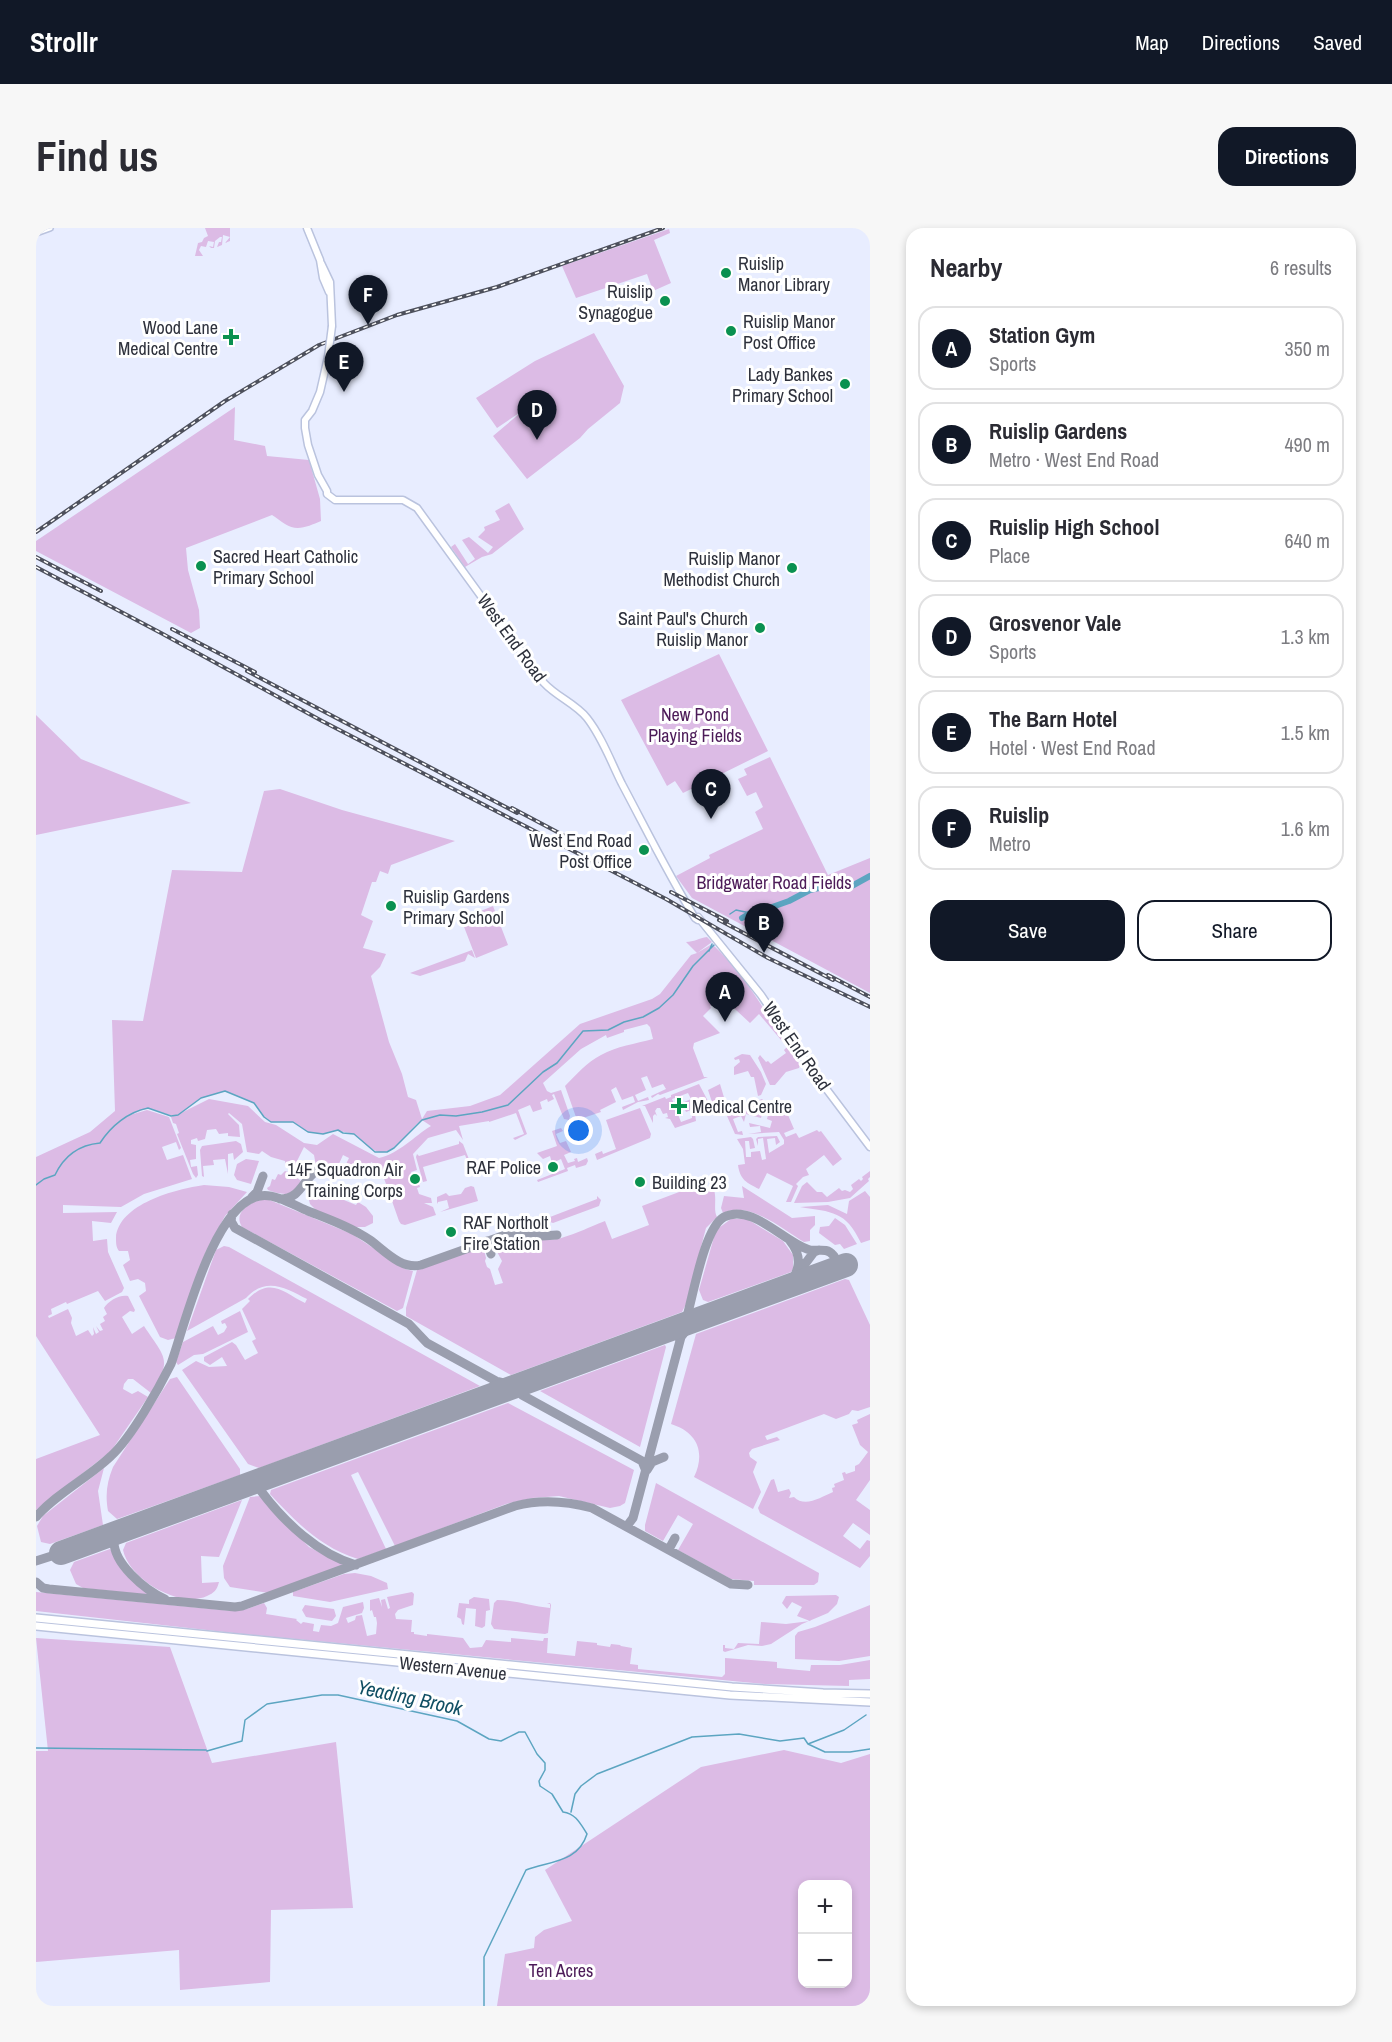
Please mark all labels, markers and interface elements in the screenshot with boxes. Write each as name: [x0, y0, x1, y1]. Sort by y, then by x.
text: Strollr: [30, 23, 98, 61]
text: Map: [1135, 28, 1169, 57]
text: Directions: [1202, 28, 1280, 57]
text: Saved: [1313, 28, 1362, 57]
button: Directions: [1218, 127, 1356, 186]
text: Find us: [36, 128, 158, 184]
text: Nearby: [930, 250, 1002, 285]
place label: Ruislip Manor Library: [738, 251, 830, 297]
text: 6 results: [1270, 254, 1332, 281]
marker: Ruislip Manor Library: [719, 266, 733, 280]
pin: F: [348, 276, 388, 325]
place label: Ruislip Synagogue: [578, 279, 653, 325]
marker: Ruislip Synagogue: [658, 294, 672, 308]
place label: Ruislip Manor Post Office: [743, 309, 835, 355]
place label: Wood Lane Medical Centre: [118, 315, 218, 361]
text: Station Gym: [989, 320, 1095, 350]
marker: Ruislip Manor Post Office: [724, 324, 738, 338]
marker: Wood Lane Medical Centre: [222, 328, 240, 346]
text: A: [946, 335, 957, 362]
text: 350 m: [1284, 335, 1330, 362]
pin: E: [324, 342, 364, 392]
text: Sports: [989, 350, 1036, 377]
place label: Lady Bankes Primary School: [732, 362, 833, 408]
marker: Lady Bankes Primary School: [838, 377, 852, 391]
pin: D: [518, 390, 556, 440]
text: Ruislip Gardens: [989, 416, 1127, 446]
text: B: [946, 431, 957, 458]
text: 490 m: [1284, 431, 1330, 458]
text: Metro · West End Road: [989, 446, 1159, 473]
text: Ruislip High School: [989, 512, 1159, 542]
text: C: [946, 527, 957, 554]
text: 640 m: [1284, 527, 1330, 554]
text: Place: [989, 542, 1030, 569]
place label: Sacred Heart Catholic Primary School: [213, 544, 358, 590]
place label: Ruislip Manor Methodist Church: [664, 546, 780, 592]
marker: Sacred Heart Catholic Primary School: [194, 559, 208, 573]
marker: Ruislip Manor Methodist Church: [785, 561, 799, 575]
street label: West End Road: [472, 589, 552, 687]
place label: Saint Paul's Church Ruislip Manor: [618, 606, 748, 652]
text: Grosvenor Vale: [989, 608, 1121, 638]
marker: Saint Paul's Church Ruislip Manor: [753, 621, 767, 635]
text: D: [946, 623, 957, 650]
text: 1.3 km: [1281, 623, 1330, 650]
text: Sports: [989, 638, 1036, 665]
park label: New Pond Playing Fields: [648, 702, 742, 748]
text: The Barn Hotel: [989, 704, 1117, 734]
text: E: [946, 719, 957, 746]
text: 1.5 km: [1281, 719, 1330, 746]
text: Hotel · West End Road: [989, 734, 1156, 761]
pin: C: [692, 770, 730, 819]
text: Ruislip: [989, 800, 1049, 830]
text: F: [946, 815, 957, 842]
text: 1.6 km: [1281, 815, 1330, 842]
place label: West End Road Post Office: [529, 828, 632, 874]
text: Metro: [989, 830, 1031, 857]
marker: West End Road Post Office: [637, 843, 651, 857]
park label: Bridgwater Road Fields: [696, 870, 852, 895]
place label: Ruislip Gardens Primary School: [403, 884, 510, 930]
marker: Ruislip Gardens Primary School: [384, 899, 398, 913]
button: Save: [930, 900, 1125, 961]
button: Share: [1137, 900, 1332, 961]
pin: B: [744, 904, 784, 953]
pin: A: [706, 972, 744, 1022]
street label: West End Road: [757, 997, 837, 1095]
place label: Medical Centre: [692, 1094, 792, 1119]
marker: Medical Centre: [670, 1097, 688, 1115]
your location: [564, 1116, 593, 1145]
place label: RAF Police: [466, 1155, 541, 1180]
place label: 14F Squadron Air Training Corps: [287, 1157, 403, 1203]
marker: RAF Police: [546, 1160, 560, 1174]
place label: Building 23: [652, 1170, 727, 1195]
marker: 14F Squadron Air Training Corps: [408, 1172, 422, 1186]
marker: Building 23: [633, 1175, 647, 1189]
place label: RAF Northolt Fire Station: [463, 1210, 548, 1256]
marker: RAF Northolt Fire Station: [444, 1225, 458, 1239]
street label: Western Avenue: [398, 1650, 508, 1686]
water label: Yeading Brook: [355, 1673, 466, 1721]
map controls: [798, 1880, 852, 1988]
button: +: [798, 1880, 852, 1934]
button: −: [798, 1934, 852, 1988]
park label: Ten Acres: [529, 1958, 593, 1983]

